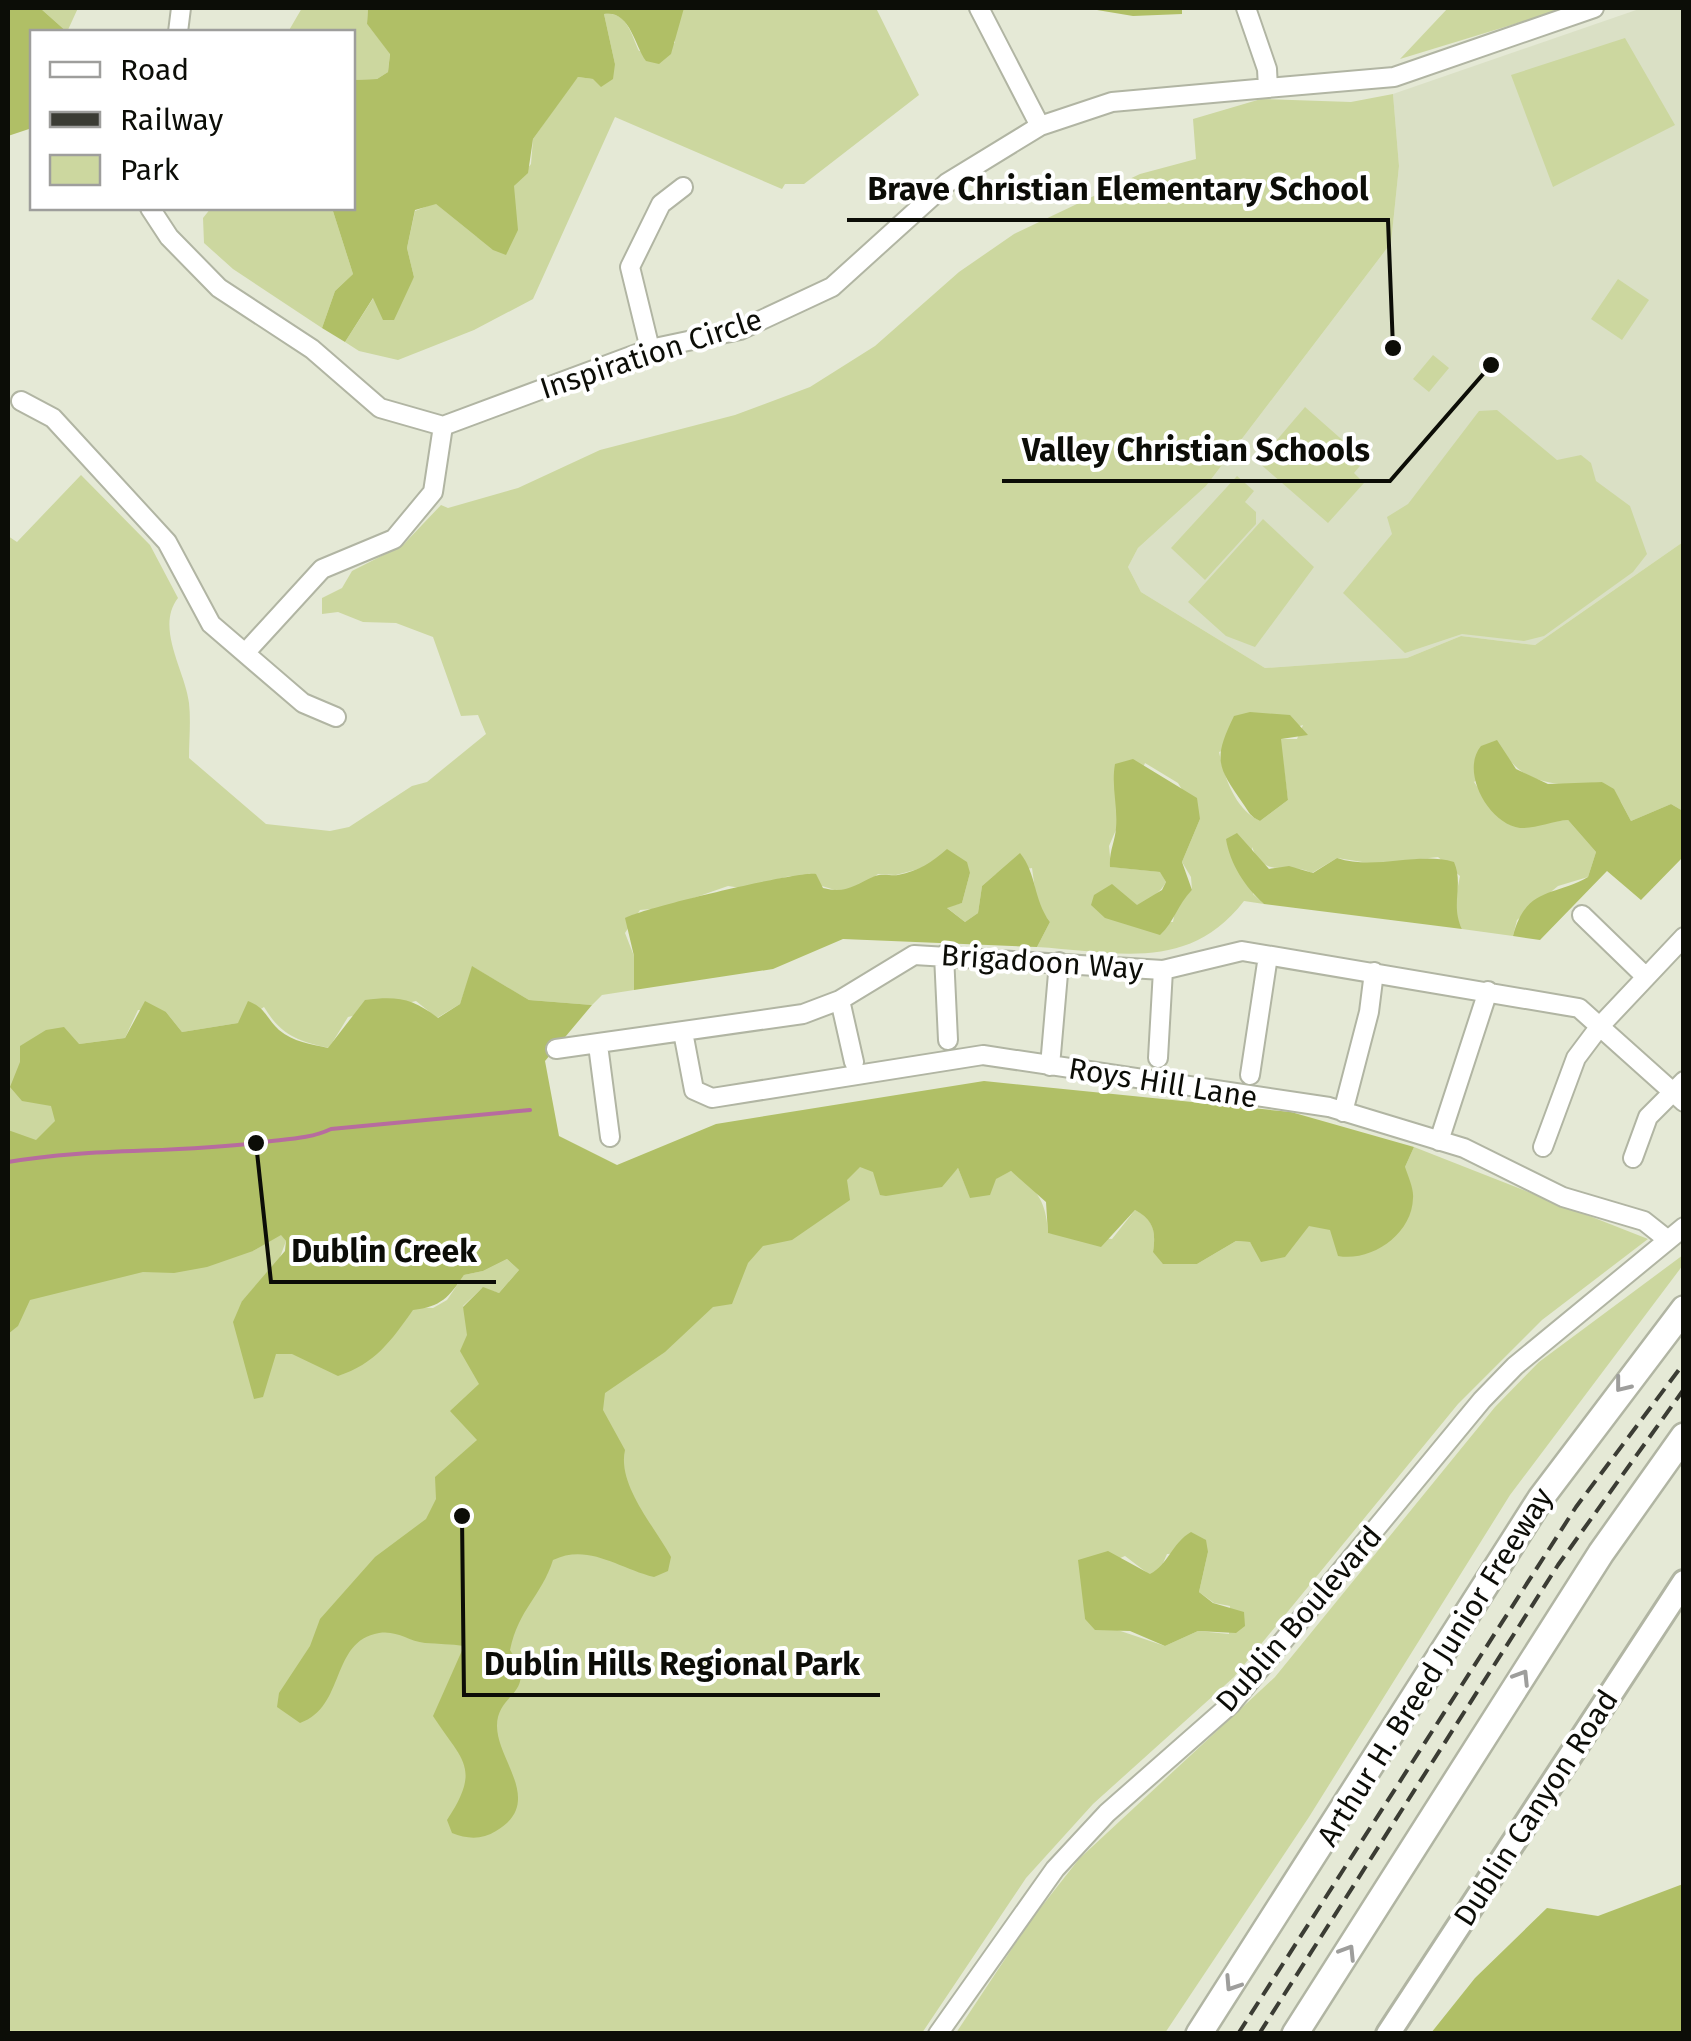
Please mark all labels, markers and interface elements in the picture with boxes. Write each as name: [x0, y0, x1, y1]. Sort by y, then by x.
legend: [30, 30, 355, 210]
text: Road: [120, 52, 189, 88]
text: Railway: [120, 102, 223, 138]
text: Park: [120, 152, 180, 188]
callout: Brave Christian Elementary School: [847, 158, 1388, 220]
text: Brave Christian Elementary School: [868, 170, 1369, 208]
street label: Inspiration Circle: [536, 301, 766, 407]
callout: Valley Christian Schools: [1002, 419, 1390, 481]
text: Valley Christian Schools: [1021, 431, 1370, 469]
street label: Brigadoon Way: [940, 937, 1145, 987]
street label: Roys Hill Lane: [1066, 1050, 1260, 1116]
callout: Dublin Creek: [271, 1220, 496, 1282]
text: Dublin Creek: [291, 1232, 477, 1270]
one-way arrow: [1617, 1374, 1634, 1392]
street label: Arthur H. Breed Junior Freeway: [1310, 1481, 1561, 1853]
street label: Dublin Boulevard: [1208, 1519, 1390, 1719]
callout: Dublin Hills Regional Park: [464, 1633, 880, 1695]
text: Dublin Hills Regional Park: [484, 1645, 860, 1683]
one-way arrow: [1510, 1670, 1529, 1688]
street label: Dublin Canyon Road: [1446, 1683, 1626, 1933]
one-way arrow: [1336, 1944, 1355, 1962]
one-way arrow: [1226, 1972, 1244, 1991]

